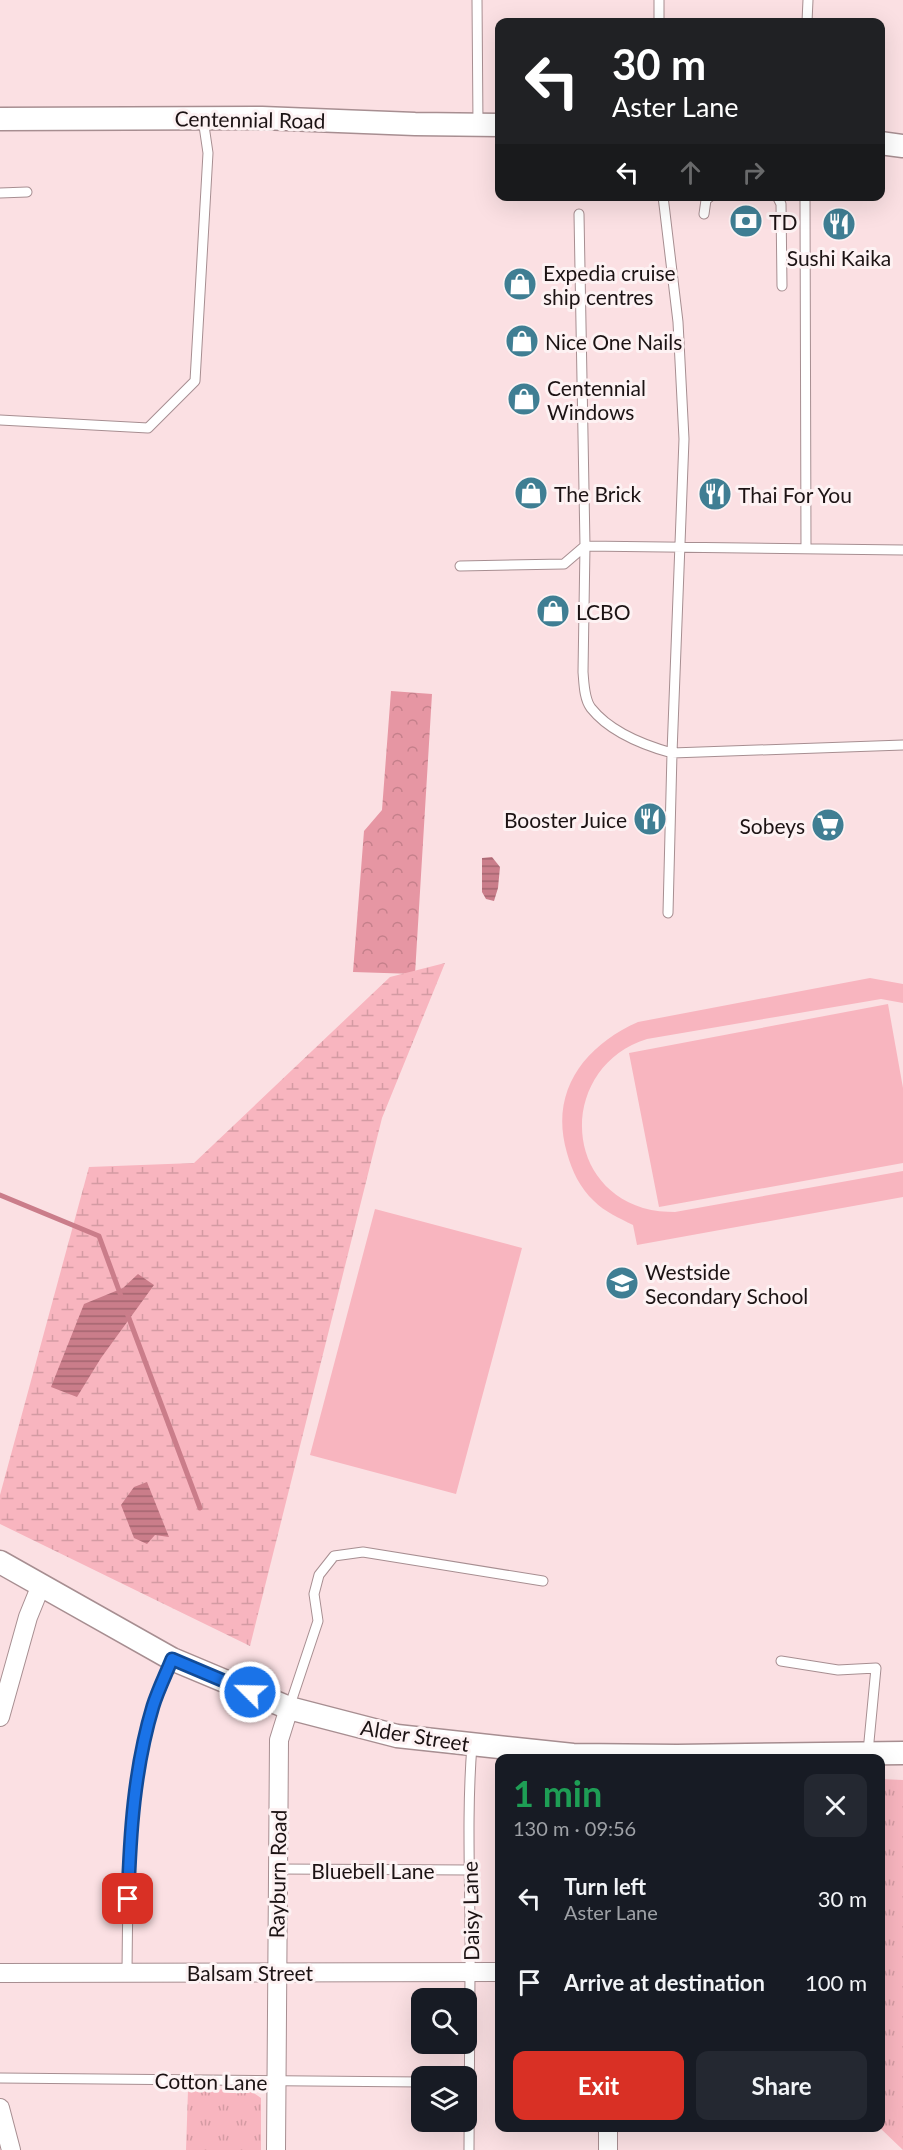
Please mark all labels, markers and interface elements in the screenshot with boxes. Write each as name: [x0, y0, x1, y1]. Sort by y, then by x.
text: 30 m: [612, 39, 706, 89]
icon: left: [513, 42, 591, 120]
text: Aster Lane: [612, 90, 739, 123]
street label: Centennial Road: [174, 105, 326, 133]
icon: left: [611, 156, 644, 189]
icon: ahead: [674, 156, 707, 189]
icon: right: [737, 156, 770, 189]
bank icon: TD: [728, 203, 764, 239]
restaurant icon: Sushi Kaika: [821, 206, 857, 242]
place label: TD: [769, 209, 797, 234]
place label: Sushi Kaika: [787, 245, 891, 270]
place label: Expedia cruise ship centres: [543, 260, 676, 309]
shop icon: Expedia cruise ship centres: [502, 266, 538, 302]
shop icon: Nice One Nails: [504, 323, 540, 359]
place label: Nice One Nails: [545, 329, 682, 354]
place label: Centennial Windows: [547, 375, 646, 424]
shop icon: Centennial Windows: [506, 381, 542, 417]
shop icon: The Brick: [513, 475, 549, 511]
restaurant icon: Thai For You: [697, 476, 733, 512]
place label: The Brick: [554, 481, 641, 506]
place label: Thai For You: [738, 482, 852, 507]
shop icon: LCBO: [535, 593, 571, 629]
place label: LCBO: [576, 599, 631, 624]
restaurant icon: Booster Juice: [632, 801, 668, 837]
place label: Booster Juice: [504, 807, 627, 832]
supermarket icon: Sobeys: [810, 807, 846, 843]
place label: Sobeys: [739, 813, 805, 838]
place label: Westside Secondary School: [645, 1259, 808, 1308]
school or university icon: Westside Secondary School: [604, 1265, 640, 1301]
position arrow: [218, 1660, 282, 1724]
street label: Alder Street: [359, 1714, 472, 1756]
text: 1 min: [513, 1771, 602, 1815]
button: close: [804, 1774, 867, 1837]
street label: Rayburn Road: [263, 1809, 291, 1939]
text: 130 m · 09:56: [513, 1816, 636, 1840]
street label: Bluebell Lane: [311, 1858, 435, 1883]
street label: Daisy Lane: [457, 1861, 483, 1961]
pin: [102, 1873, 153, 1924]
text: Turn left: [564, 1873, 646, 1900]
icon: arrive: [111, 1882, 144, 1915]
icon: left: [513, 1882, 546, 1915]
text: 30 m: [818, 1885, 867, 1912]
text: Aster Lane: [564, 1900, 658, 1924]
street label: Balsam Street: [187, 1960, 314, 1985]
icon: arrive: [513, 1966, 546, 1999]
text: Arrive at destination: [564, 1969, 765, 1996]
text: 100 m: [805, 1969, 867, 1996]
map controls: [411, 1988, 477, 2132]
button: search: [411, 1988, 477, 2054]
button: Exit: [513, 2051, 684, 2120]
button: Share: [696, 2051, 867, 2120]
button: layers: [411, 2066, 477, 2132]
street label: Cotton Lane: [154, 2068, 268, 2094]

